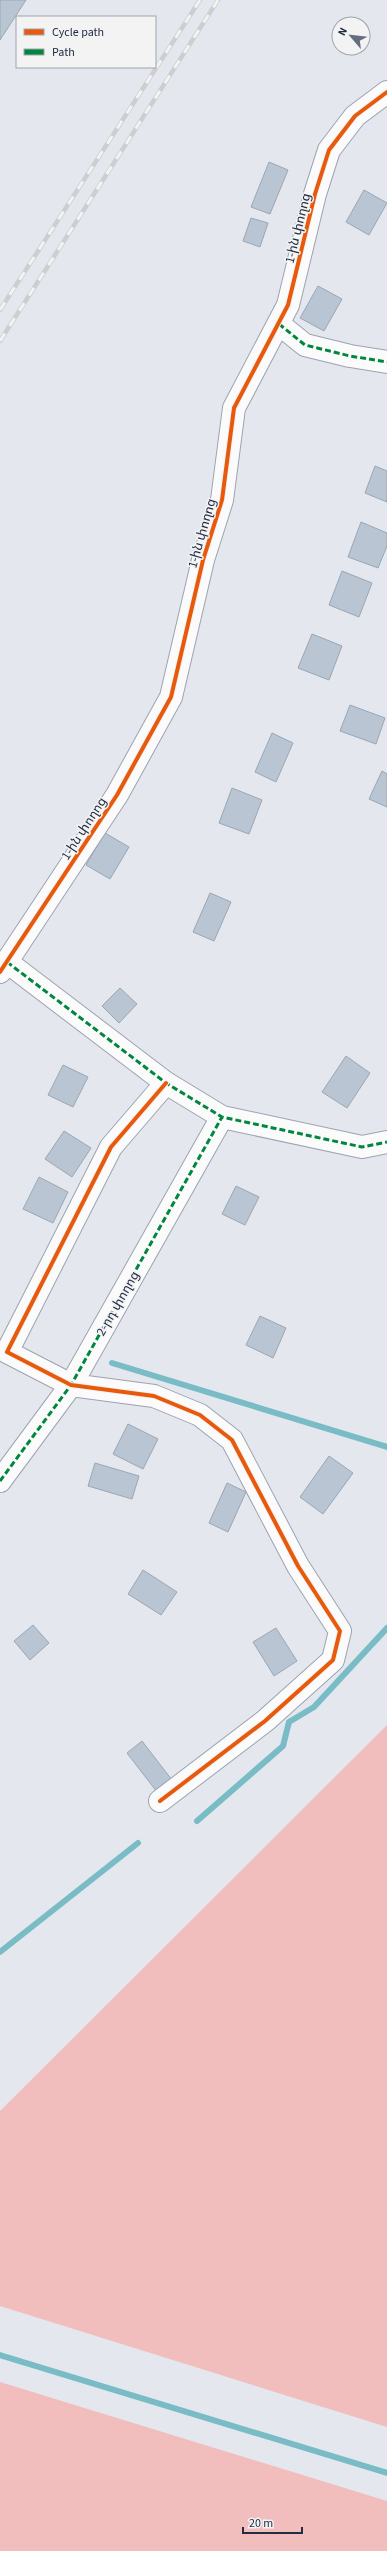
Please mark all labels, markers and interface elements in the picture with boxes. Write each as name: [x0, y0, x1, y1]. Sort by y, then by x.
legend: [16, 16, 156, 68]
north arrow: [331, 16, 371, 56]
text: Cycle path: [52, 24, 104, 41]
text: N: [334, 25, 351, 38]
text: Path: [52, 44, 75, 61]
street label: 1-ին փողոց: [281, 191, 315, 265]
street label: 1-ին փողոց: [183, 496, 220, 570]
street label: 1-ին փողոց: [57, 794, 111, 863]
street label: 2-րդ փողոց: [92, 1268, 144, 1339]
scale bar: [243, 2509, 302, 2535]
text: 20 m: [249, 2515, 273, 2532]

